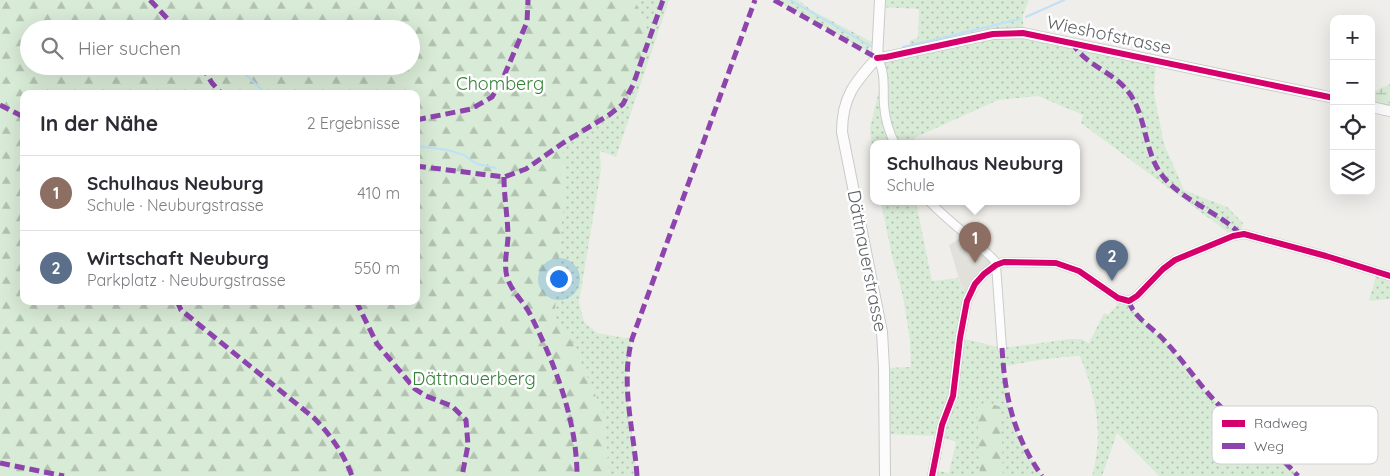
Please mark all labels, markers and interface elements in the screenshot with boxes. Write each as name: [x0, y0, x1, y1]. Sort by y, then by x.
street label: Wieshofstrasse: [1045, 10, 1173, 59]
map controls: [1330, 15, 1375, 195]
button: +: [1330, 15, 1375, 60]
search box: [20, 20, 420, 75]
icon: search: [38, 34, 66, 62]
text: Hier suchen: [78, 36, 181, 60]
button: −: [1330, 60, 1375, 105]
park label: Chomberg: [456, 72, 544, 95]
button: locate: [1330, 105, 1375, 150]
text: In der Nähe: [40, 110, 158, 136]
text: 2 Ergebnisse: [307, 113, 400, 133]
popup: [870, 140, 1080, 205]
button: layers: [1330, 150, 1375, 195]
text: Schulhaus Neuburg: [887, 151, 1063, 175]
text: Schulhaus Neuburg: [87, 171, 264, 195]
text: Schule: [887, 175, 935, 195]
text: 1: [53, 183, 59, 203]
text: 410 m: [357, 183, 400, 203]
street label: Dättnauerstrasse: [842, 188, 892, 334]
text: Schule · Neuburgstrasse: [87, 195, 264, 215]
pin: 1: [959, 222, 991, 263]
pin: 2: [1096, 240, 1128, 281]
text: Wirtschaft Neuburg: [87, 246, 269, 270]
text: 2: [51, 258, 61, 278]
text: 550 m: [354, 258, 400, 278]
your location: [546, 266, 572, 292]
text: Parkplatz · Neuburgstrasse: [87, 270, 286, 290]
park label: Dättnauerberg: [412, 367, 536, 390]
legend: [1212, 406, 1378, 464]
text: Radweg: [1254, 414, 1308, 432]
text: Weg: [1254, 437, 1284, 455]

